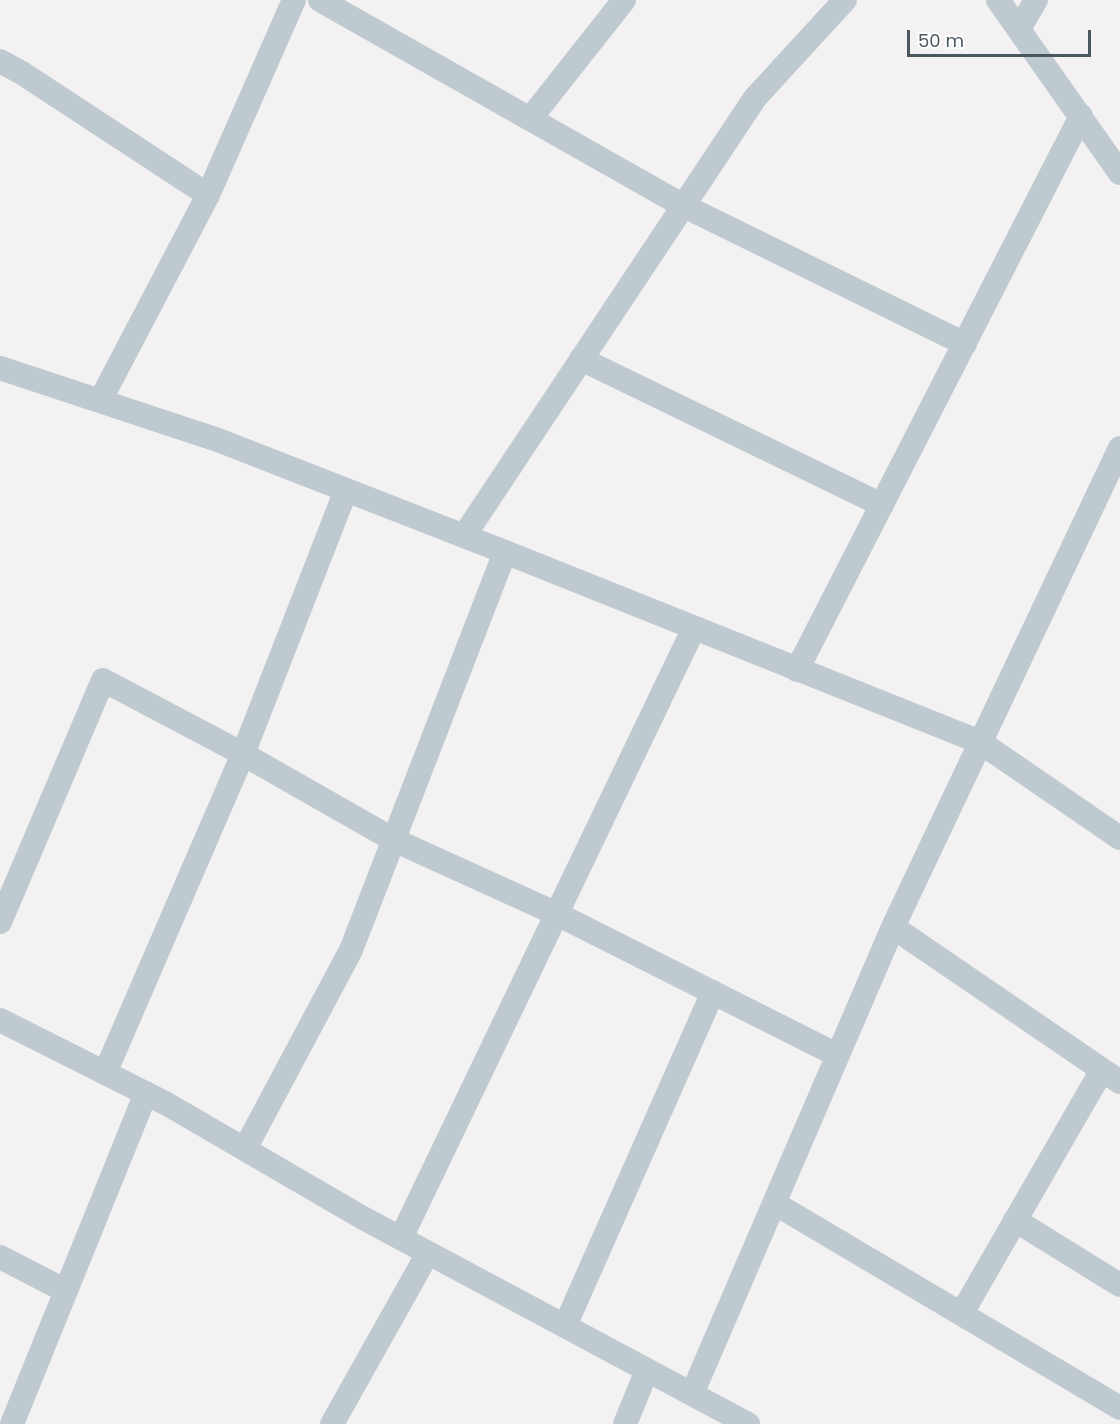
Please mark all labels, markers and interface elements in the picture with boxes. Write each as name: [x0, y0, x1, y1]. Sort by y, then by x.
scale bar: [910, 18, 1094, 56]
text: 50 m: [918, 28, 964, 53]

